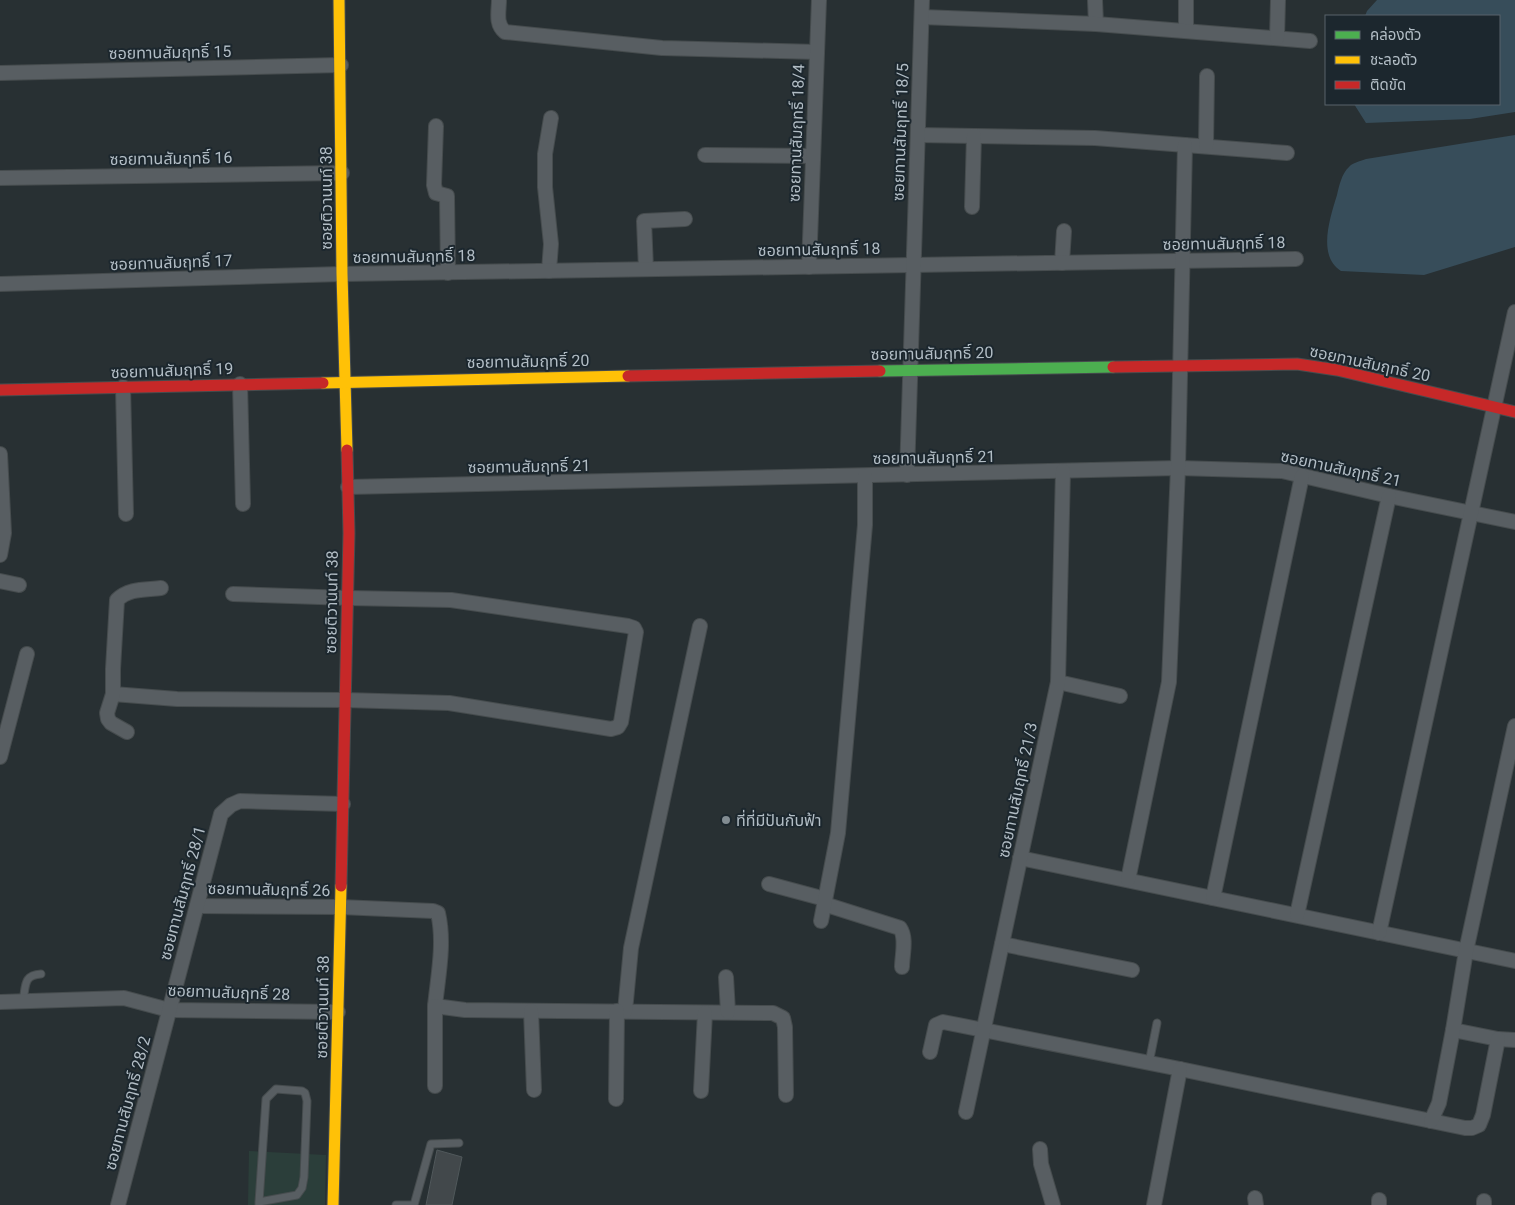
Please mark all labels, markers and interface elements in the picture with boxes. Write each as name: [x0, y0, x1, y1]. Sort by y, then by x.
legend: [1325, 15, 1500, 105]
text: คล่องตัว: [1370, 26, 1421, 44]
street label: ซอยทานสัมฤทธิ์ 15: [109, 42, 231, 63]
text: ชะลอตัว: [1370, 51, 1417, 69]
street label: ซอยทานสัมฤทธิ์ 18/5: [889, 63, 912, 201]
street label: ซอยทานสัมฤทธิ์ 18/4: [785, 64, 808, 202]
text: ติดขัด: [1370, 76, 1406, 94]
street label: ซอยติวานนท์ 38: [317, 146, 336, 250]
street label: ซอยทานสัมฤทธิ์ 16: [110, 148, 232, 169]
street label: ซอยทานสัมฤทธิ์ 18: [1163, 233, 1285, 254]
street label: ซอยทานสัมฤทธิ์ 18: [758, 239, 880, 260]
street label: ซอยทานสัมฤทธิ์ 18: [353, 246, 475, 267]
street label: ซอยทานสัมฤทธิ์ 17: [109, 251, 233, 274]
street label: ซอยทานสัมฤทธิ์ 20: [1308, 341, 1432, 386]
street label: ซอยทานสัมฤทธิ์ 20: [871, 343, 993, 364]
street label: ซอยทานสัมฤทธิ์ 20: [467, 351, 589, 372]
street label: ซอยทานสัมฤทธิ์ 19: [110, 359, 234, 382]
street label: ซอยทานสัมฤทธิ์ 21: [1279, 446, 1403, 491]
street label: ซอยทานสัมฤทธิ์ 21: [873, 447, 995, 468]
street label: ซอยทานสัมฤทธิ์ 21: [468, 456, 590, 477]
street label: ซอยติวานนท์ 38: [321, 550, 342, 654]
street label: ซอยทานสัมฤทธิ์ 21/3: [994, 721, 1041, 860]
place label: ที่ที่มีปันกับฟ้า: [736, 809, 821, 830]
marker: ที่ที่มีปันกับฟ้า: [720, 814, 732, 826]
street label: ซอยทานสัมฤทธิ์ 28/1: [155, 824, 210, 962]
street label: ซอยทานสัมฤทธิ์ 26: [208, 879, 330, 900]
street label: ซอยติวานนท์ 38: [312, 955, 333, 1059]
street label: ซอยทานสัมฤทธิ์ 28: [167, 981, 291, 1004]
street label: ซอยทานสัมฤทธิ์ 28/2: [100, 1034, 155, 1172]

